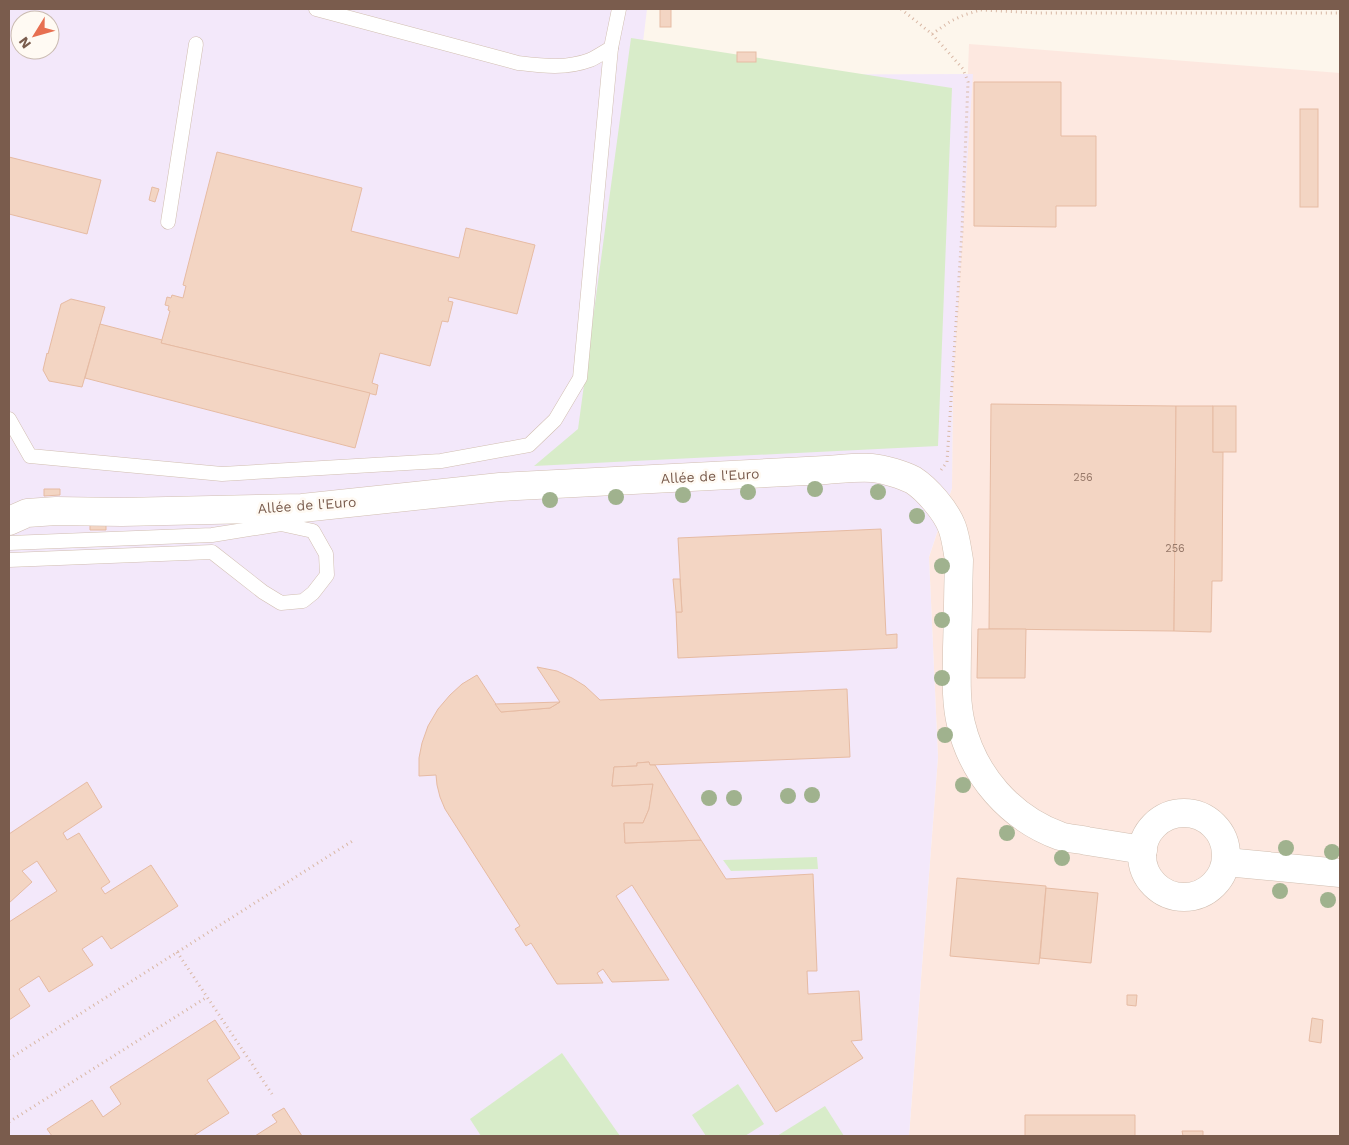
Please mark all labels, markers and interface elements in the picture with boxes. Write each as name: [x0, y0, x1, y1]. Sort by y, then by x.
north arrow: [10, 10, 60, 60]
text: N: [15, 34, 34, 52]
street label: Allée de l'Euro: [660, 465, 760, 487]
house number: 256: [1073, 471, 1093, 484]
street label: Allée de l'Euro: [257, 494, 357, 516]
house number: 256: [1165, 542, 1185, 555]

